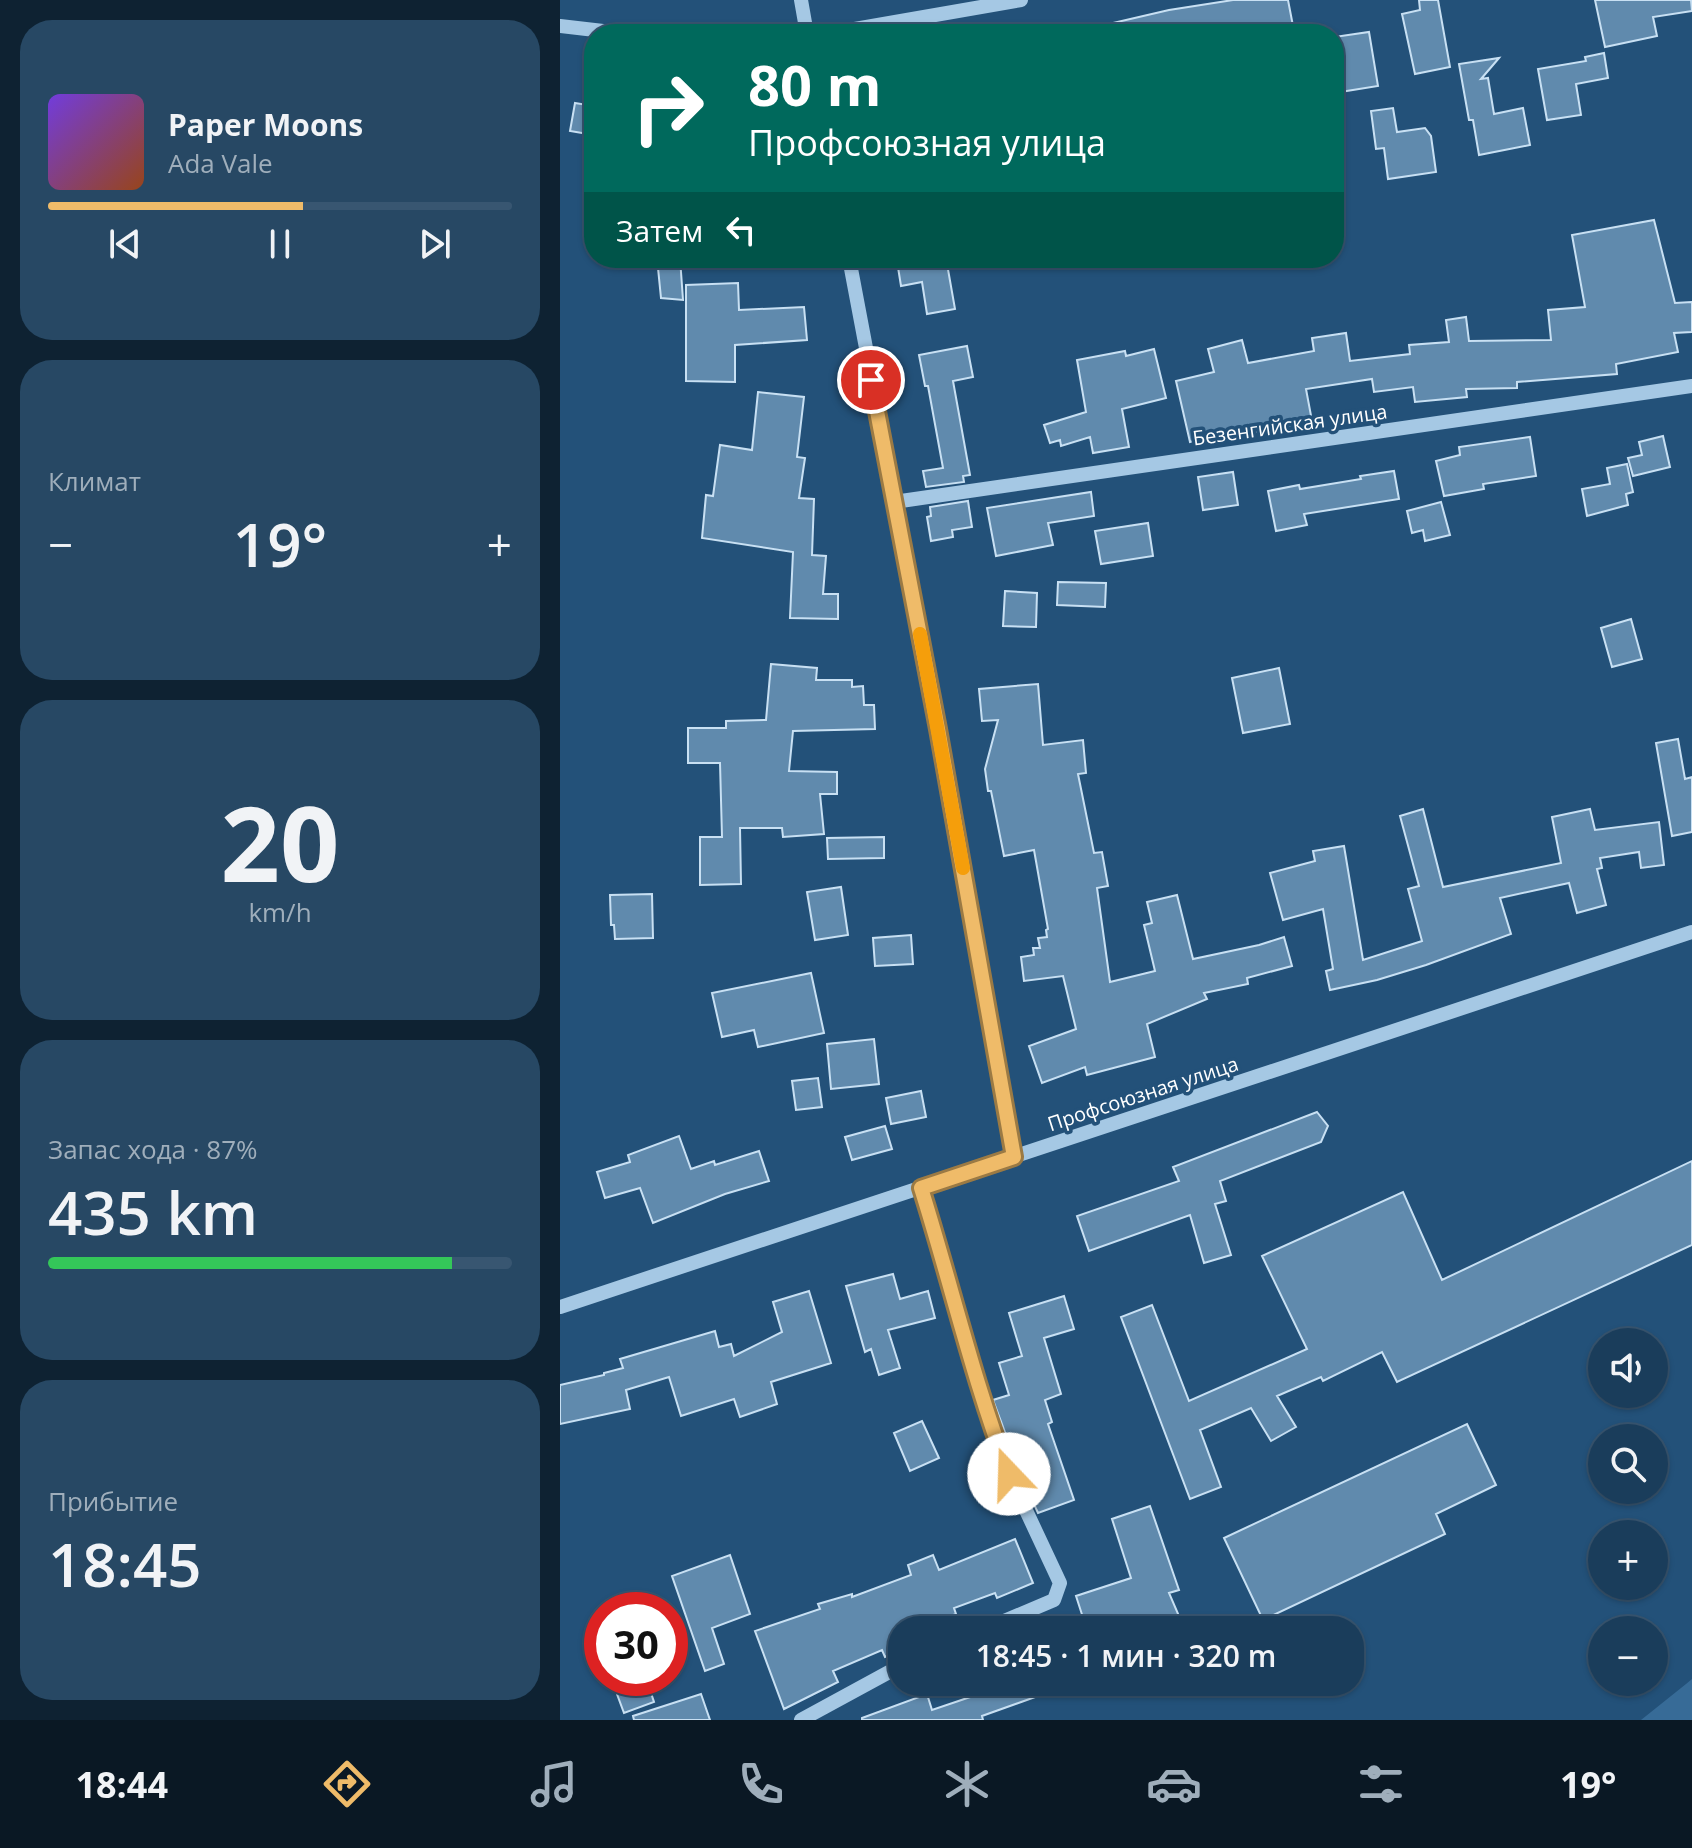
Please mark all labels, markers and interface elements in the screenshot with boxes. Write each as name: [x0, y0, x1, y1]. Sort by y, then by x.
text: 80 m: [748, 46, 882, 122]
icon: right: [616, 56, 720, 160]
text: Paper Moons: [168, 104, 363, 145]
text: Профсоюзная улица: [748, 118, 1106, 167]
text: Ada Vale: [168, 145, 273, 181]
icon: left: [719, 208, 763, 252]
text: Затем: [616, 210, 703, 251]
icon: previous: [103, 222, 147, 266]
icon: pause: [258, 222, 302, 266]
icon: next: [413, 222, 457, 266]
pin: [837, 346, 905, 414]
icon: arrive: [849, 358, 893, 402]
street label: Безенгийская улица: [1191, 397, 1389, 452]
text: Климат: [48, 463, 141, 499]
text: 19°: [233, 503, 327, 585]
text: −: [48, 514, 73, 574]
text: +: [487, 514, 512, 574]
text: 20: [221, 771, 339, 912]
text: km/h: [248, 894, 312, 930]
street label: Профсоюзная улица: [1044, 1050, 1242, 1137]
text: Запас хода · 87%: [48, 1131, 258, 1167]
text: 435 km: [48, 1171, 258, 1253]
map controls: [1588, 1328, 1668, 1696]
button: sound: [1588, 1328, 1668, 1408]
button: search: [1588, 1424, 1668, 1504]
position arrow: [967, 1432, 1051, 1516]
text: Прибытие: [48, 1483, 178, 1519]
button: +: [1588, 1520, 1668, 1600]
text: 18:45: [48, 1523, 202, 1605]
speed limit sign: 30: [584, 1592, 688, 1696]
button: −: [1588, 1616, 1668, 1696]
text: 18:45 · 1 мин · 320 m: [976, 1635, 1276, 1676]
icon: directions: [319, 1756, 375, 1812]
icon: music: [526, 1756, 582, 1812]
icon: phone: [733, 1756, 789, 1812]
icon: climate: [939, 1756, 995, 1812]
icon: car: [1146, 1756, 1202, 1812]
icon: filters: [1353, 1756, 1409, 1812]
text: 18:44: [75, 1760, 168, 1809]
text: 19°: [1560, 1760, 1617, 1809]

